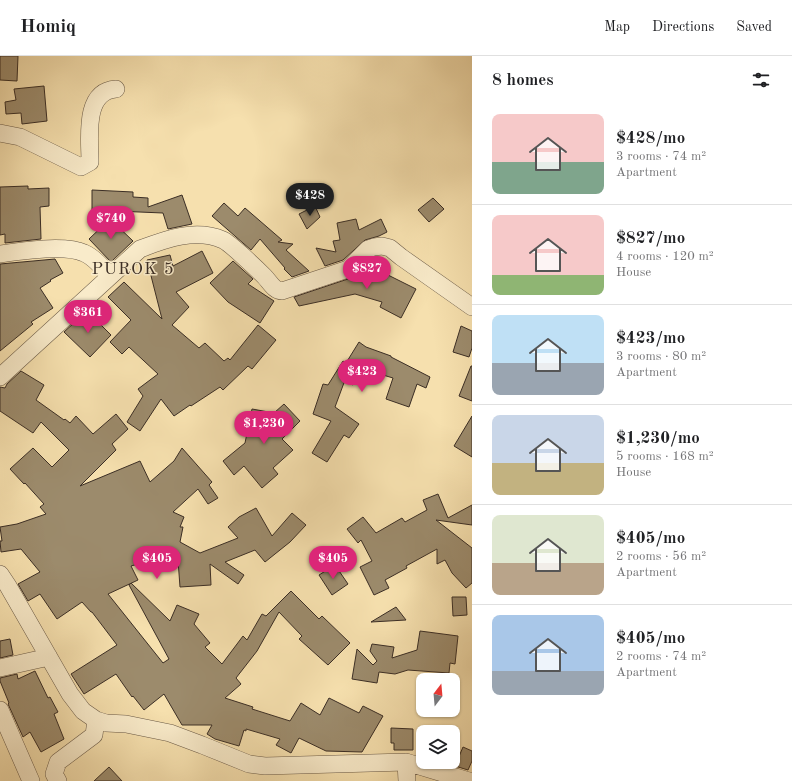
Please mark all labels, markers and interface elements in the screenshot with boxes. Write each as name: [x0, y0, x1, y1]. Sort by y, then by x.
text: Homiq: [20, 18, 76, 37]
text: Map: [604, 20, 630, 34]
text: Directions: [652, 20, 714, 34]
text: Saved: [736, 20, 772, 34]
icon: filters: [750, 69, 772, 91]
text: 8 homes: [492, 72, 554, 89]
icon: home: [524, 130, 572, 178]
text: $428/mo: [616, 130, 685, 147]
text: 3 rooms · 74 m²: [616, 150, 706, 163]
text: Apartment: [616, 166, 677, 179]
pin: $428: [286, 183, 334, 217]
text: $428: [295, 189, 325, 202]
pin: $740: [87, 206, 135, 240]
text: $740: [96, 212, 126, 225]
text: $827/mo: [616, 230, 685, 247]
icon: home: [524, 231, 572, 279]
text: 4 rooms · 120 m²: [616, 250, 714, 263]
pin: $827: [343, 256, 391, 290]
district label: PUROK 5: [92, 261, 175, 278]
text: $827: [352, 262, 382, 275]
text: House: [616, 266, 651, 279]
pin: $361: [64, 300, 112, 334]
text: $361: [73, 306, 103, 319]
text: $423/mo: [616, 330, 685, 347]
icon: home: [524, 331, 572, 379]
text: 3 rooms · 80 m²: [616, 350, 706, 363]
pin: $423: [338, 359, 386, 393]
text: $423: [347, 365, 377, 378]
text: Apartment: [616, 366, 677, 379]
pin: $1,230: [231, 411, 297, 445]
text: $1,230: [243, 417, 285, 430]
text: $1,230/mo: [616, 430, 700, 447]
icon: home: [524, 431, 572, 479]
text: 5 rooms · 168 m²: [616, 450, 714, 463]
text: House: [616, 466, 651, 479]
text: $405/mo: [616, 530, 685, 547]
icon: home: [524, 531, 572, 579]
pin: $405: [133, 546, 181, 580]
pin: $405: [309, 546, 357, 580]
text: 2 rooms · 56 m²: [616, 550, 706, 563]
text: $405: [142, 552, 172, 565]
text: $405: [318, 552, 348, 565]
text: Apartment: [616, 566, 677, 579]
text: $405/mo: [616, 630, 685, 647]
icon: home: [524, 631, 572, 679]
text: 2 rooms · 74 m²: [616, 650, 706, 663]
text: Apartment: [616, 666, 677, 679]
north arrow: [416, 673, 460, 717]
map controls: [416, 673, 460, 769]
button: layers: [416, 725, 460, 769]

